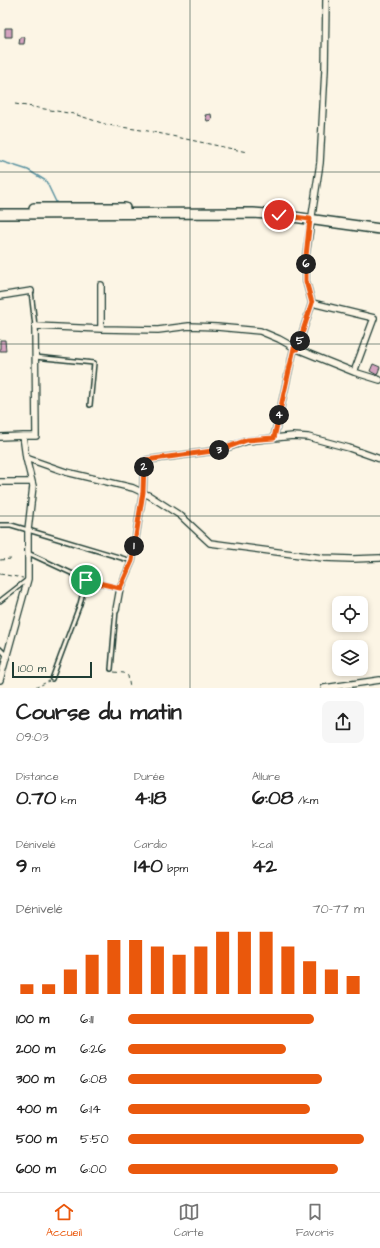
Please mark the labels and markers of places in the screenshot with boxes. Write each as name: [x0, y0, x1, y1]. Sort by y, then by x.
pin: [262, 198, 296, 232]
pin: 6: [296, 254, 316, 274]
pin: 5: [290, 331, 310, 351]
pin: 4: [269, 405, 289, 425]
pin: 3: [209, 440, 229, 460]
pin: 2: [134, 457, 154, 477]
pin: 1: [124, 536, 144, 556]
pin: [69, 563, 103, 597]

